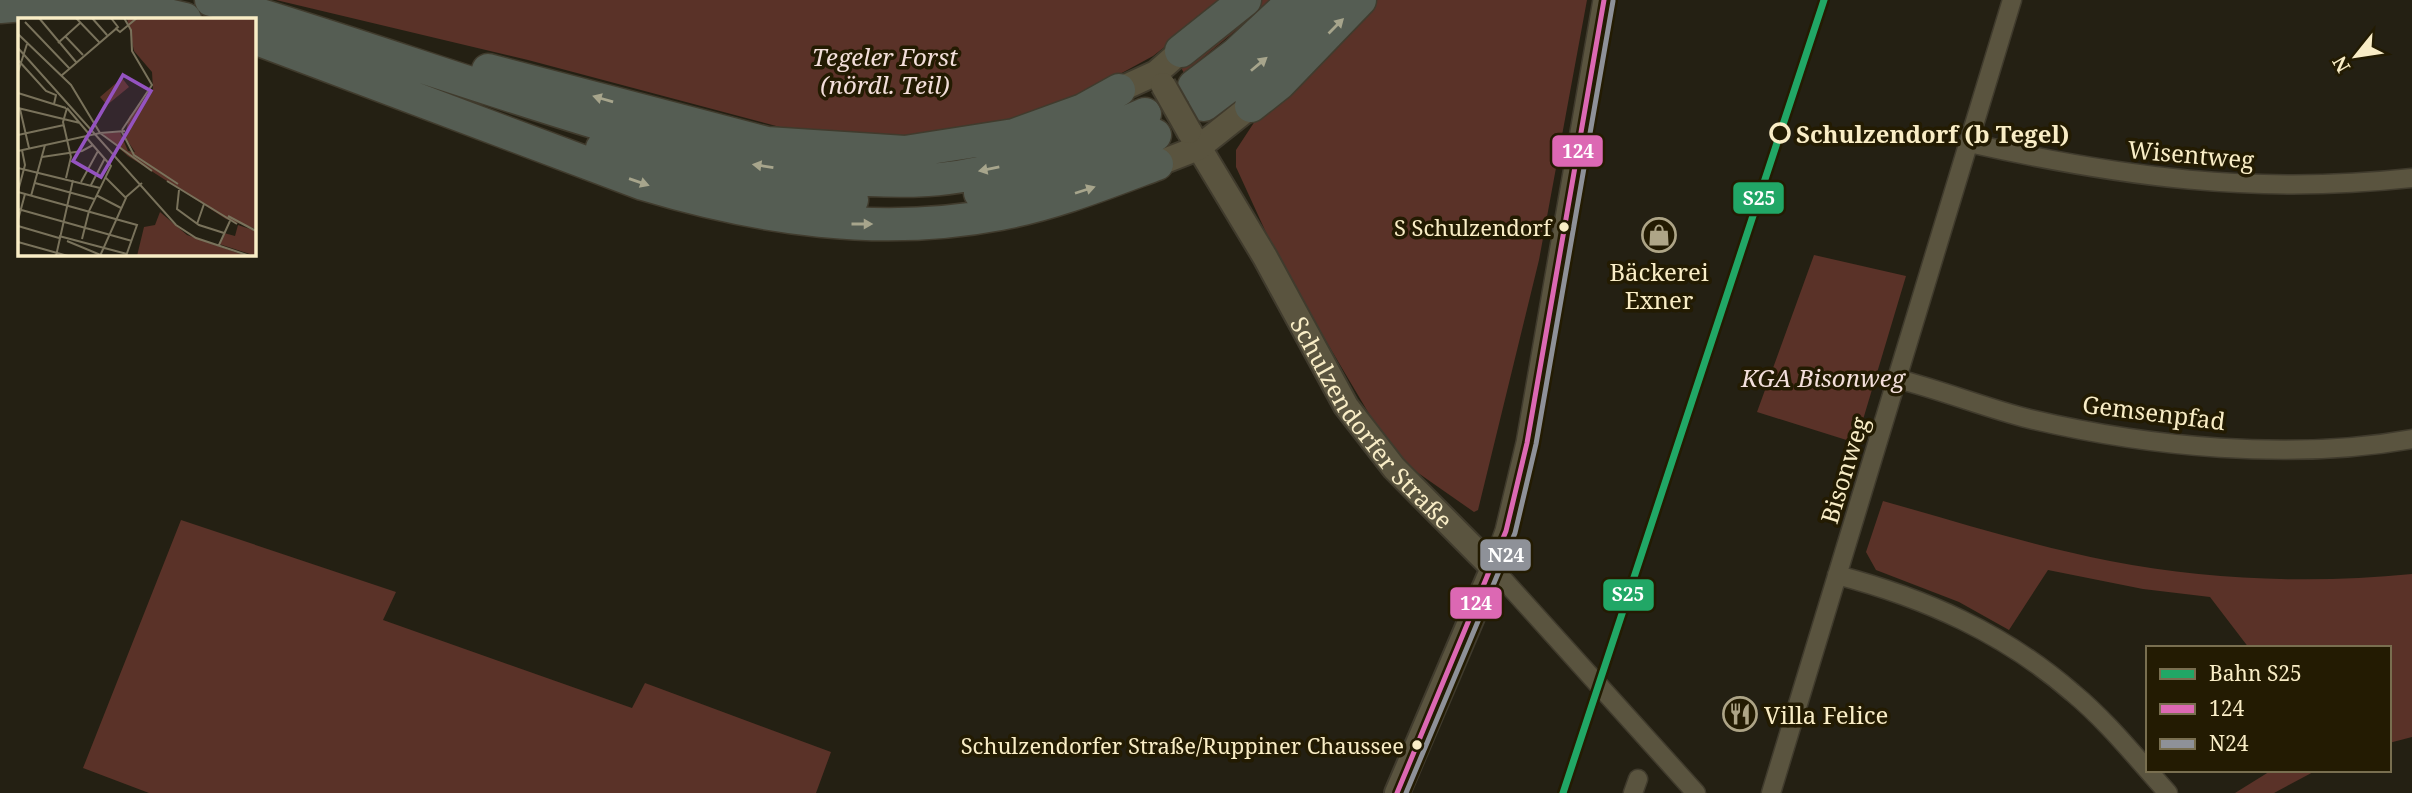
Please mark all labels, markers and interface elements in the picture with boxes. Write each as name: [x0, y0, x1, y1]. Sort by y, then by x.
inset map: [18, 18, 256, 256]
one-way arrow: [1328, 18, 1344, 35]
north arrow: [2321, 21, 2391, 91]
park label: Tegeler Forst (nördl. Teil): [812, 40, 958, 101]
text: N: [2326, 51, 2356, 77]
one-way arrow: [1249, 57, 1267, 72]
one-way arrow: [592, 93, 614, 104]
place label: Schulzendorf (b Tegel): [1796, 117, 2069, 150]
marker: Schulzendorf (b Tegel): [1770, 123, 1790, 143]
street label: Wisentweg: [2126, 132, 2256, 176]
line badge: 124: [1551, 134, 1604, 168]
text: 124: [1562, 138, 1594, 164]
one-way arrow: [752, 161, 774, 172]
one-way arrow: [978, 164, 1000, 175]
one-way arrow: [629, 177, 650, 188]
line badge: S25: [1732, 181, 1785, 215]
one-way arrow: [1075, 184, 1096, 195]
text: S25: [1743, 185, 1775, 211]
place label: S Schulzendorf: [1394, 212, 1553, 242]
shop icon: Bäckerei Exner: [1640, 216, 1678, 254]
one-way arrow: [851, 218, 873, 230]
marker: S Schulzendorf: [1557, 220, 1571, 234]
place label: Bäckerei Exner: [1609, 255, 1709, 316]
street label: Schulzendorfer Straße: [1284, 310, 1461, 535]
park label: KGA Bisonweg: [1740, 361, 1907, 394]
street label: Gemsenpfad: [2081, 387, 2228, 437]
street label: Bisonweg: [1812, 413, 1876, 527]
line badge: N24: [1479, 538, 1532, 572]
text: N24: [1488, 542, 1524, 568]
line badge: S25: [1602, 578, 1655, 612]
text: S25: [1612, 581, 1644, 607]
line badge: 124: [1449, 586, 1503, 620]
text: 124: [1460, 590, 1492, 616]
legend: [2146, 646, 2391, 772]
text: Bahn S25: [2209, 659, 2302, 687]
text: 124: [2209, 694, 2244, 722]
restaurant icon: Villa Felice: [1721, 695, 1759, 733]
place label: Villa Felice: [1764, 698, 1888, 731]
text: N24: [2209, 729, 2249, 757]
place label: Schulzendorfer Straße/Ruppiner Chaussee: [961, 730, 1404, 760]
marker: Schulzendorfer Straße/Ruppiner Chaussee: [1410, 738, 1424, 752]

